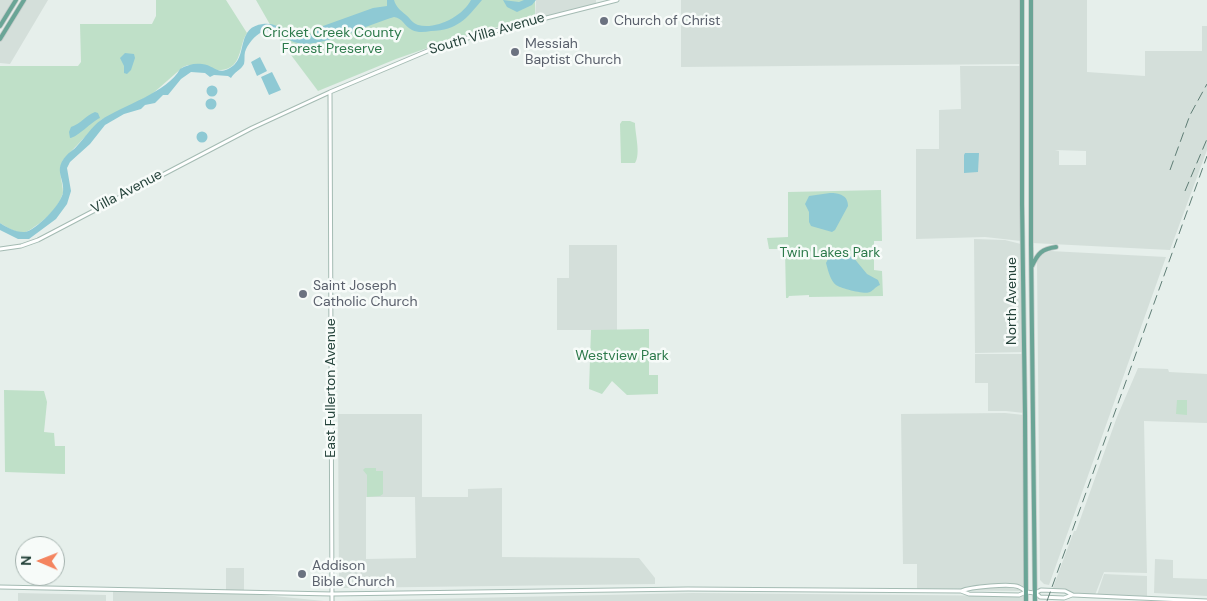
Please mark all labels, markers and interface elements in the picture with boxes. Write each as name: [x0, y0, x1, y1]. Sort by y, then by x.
street label: South Villa Avenue: [427, 9, 547, 59]
place label: Church of Christ: [614, 13, 720, 29]
marker: Church of Christ: [598, 15, 610, 27]
park label: Cricket Creek County Forest Preserve: [262, 25, 402, 58]
place label: Messiah Baptist Church: [525, 36, 621, 68]
marker: Messiah Baptist Church: [509, 46, 521, 58]
street label: Villa Avenue: [89, 166, 165, 218]
park label: Twin Lakes Park: [780, 245, 880, 261]
street label: North Avenue: [1004, 257, 1020, 345]
place label: Saint Joseph Catholic Church: [313, 278, 418, 310]
marker: Saint Joseph Catholic Church: [297, 288, 309, 300]
street label: East Fullerton Avenue: [323, 318, 339, 458]
park label: Westview Park: [575, 348, 669, 364]
north arrow: [15, 536, 65, 586]
text: N: [17, 555, 35, 566]
place label: Addison Bible Church: [312, 558, 394, 590]
marker: Addison Bible Church: [296, 568, 308, 580]

